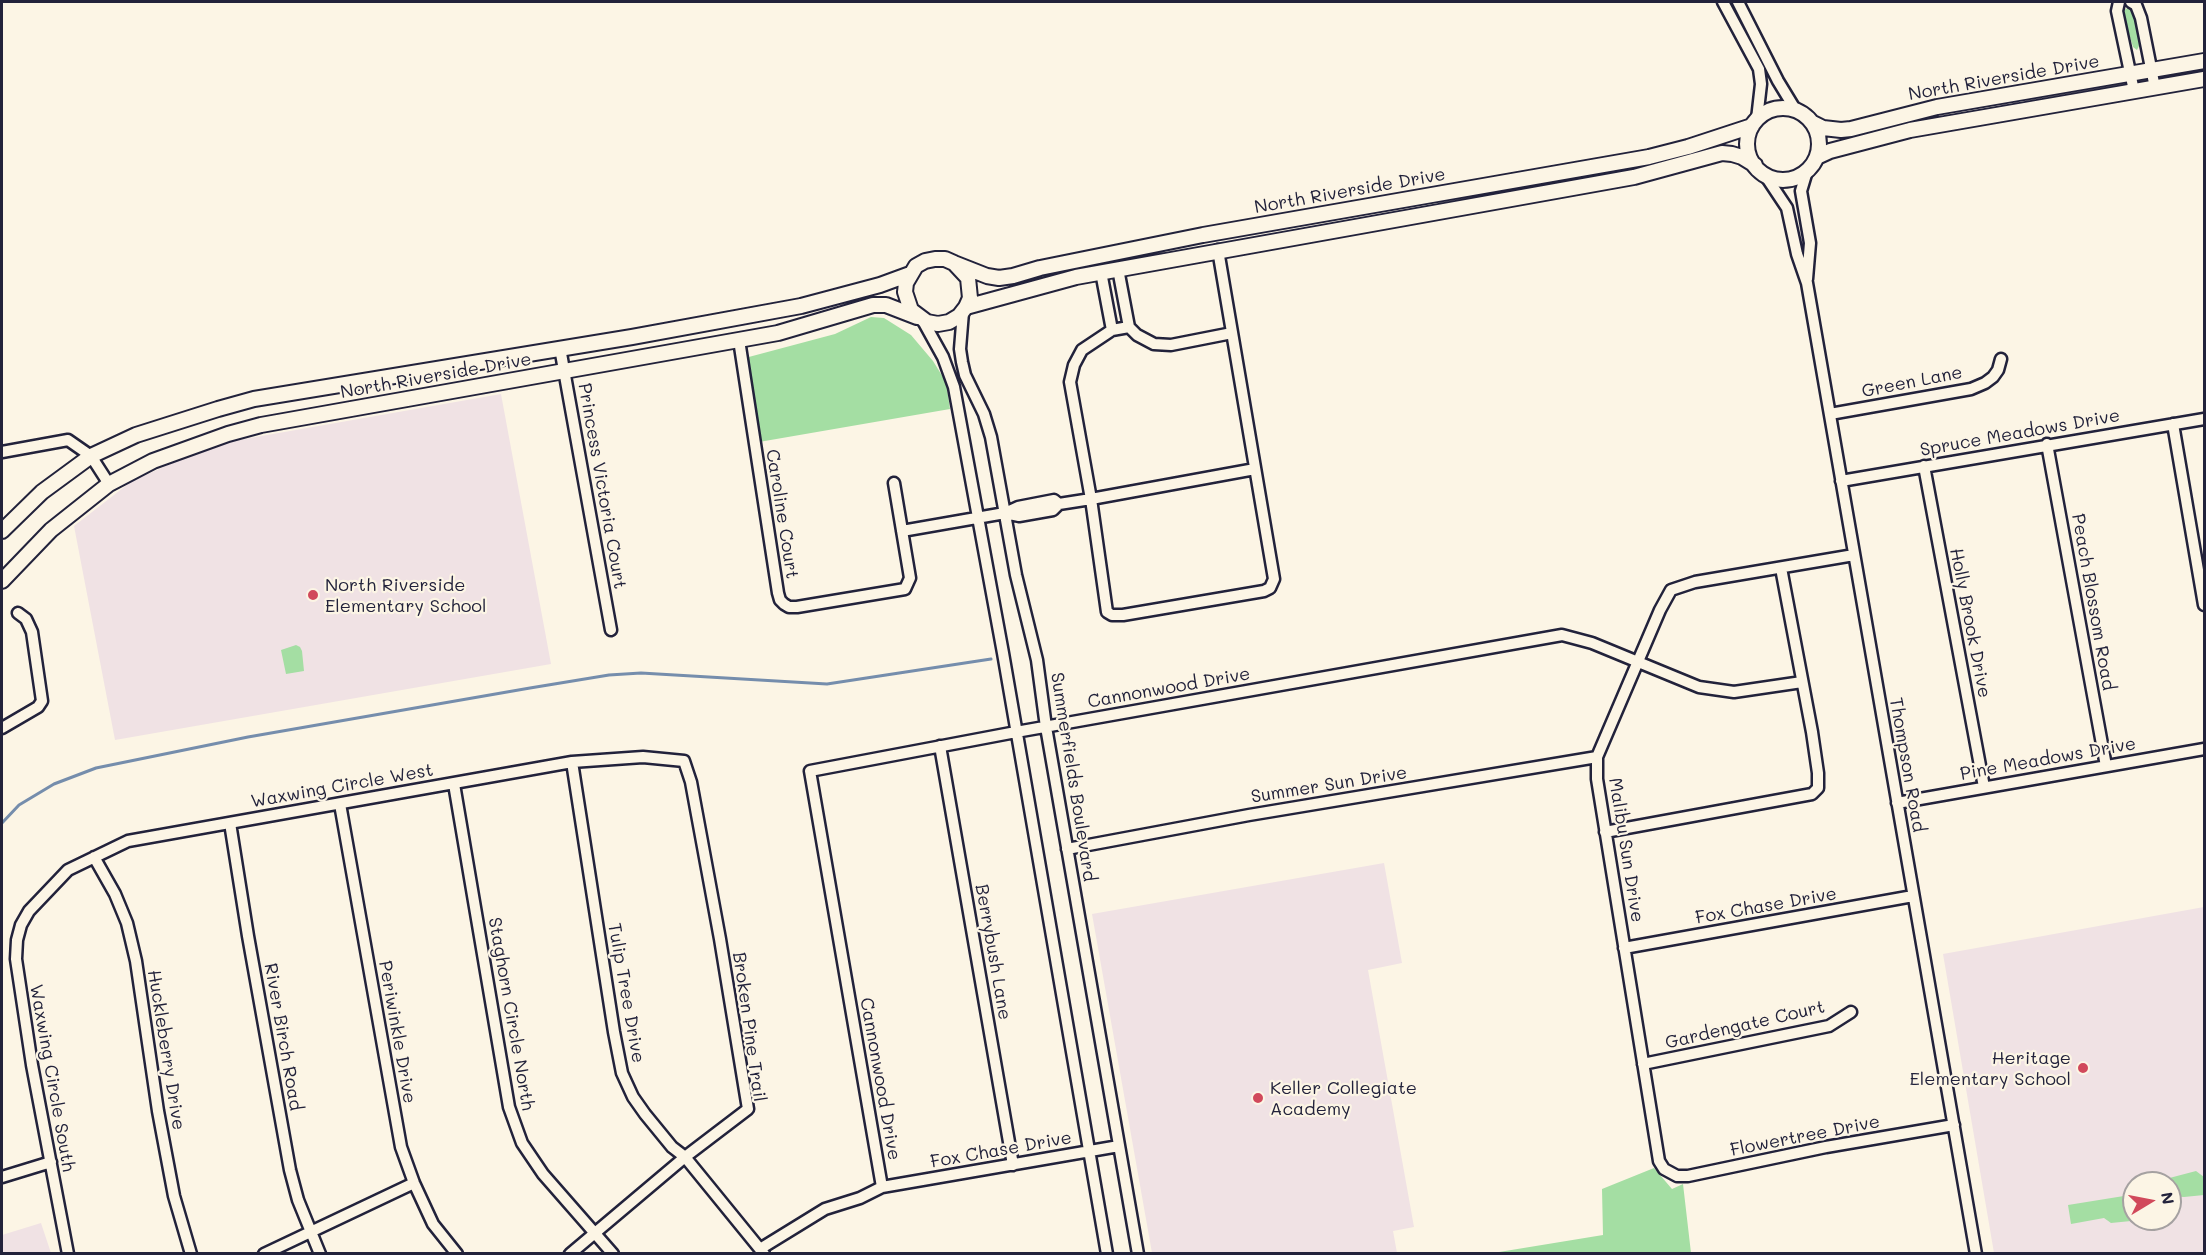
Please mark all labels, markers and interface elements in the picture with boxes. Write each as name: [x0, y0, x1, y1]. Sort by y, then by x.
street label: North Riverside Drive: [1907, 51, 2101, 105]
street label: North Riverside Drive: [1253, 164, 1447, 218]
street label: North Riverside Drive: [339, 349, 533, 403]
street label: Green Lane: [1860, 362, 1964, 402]
street label: Princess Victoria Court: [573, 381, 631, 591]
street label: Spruce Meadows Drive: [1918, 405, 2122, 461]
street label: Caroline Court: [761, 448, 803, 580]
street label: Peach Blossom Road: [2067, 512, 2119, 692]
street label: Holly Brook Drive: [1945, 546, 1995, 700]
place label: North Riverside Elementary School: [325, 574, 486, 616]
marker: North Riverside Elementary School: [306, 588, 320, 602]
street label: Cannonwood Drive: [1086, 663, 1252, 713]
street label: Summerfields Boulevard: [1046, 671, 1100, 883]
street label: Thompson Road: [1885, 696, 1929, 834]
street label: Pine Meadows Drive: [1958, 733, 2138, 785]
street label: Waxwing Circle West: [249, 759, 435, 813]
street label: Summer Sun Drive: [1249, 762, 1409, 808]
street label: Malibu Sun Drive: [1604, 776, 1648, 924]
street label: Berrybush Lane: [970, 882, 1016, 1022]
street label: Fox Chase Drive: [1694, 883, 1838, 929]
street label: Staghorn Circle North: [483, 916, 539, 1112]
street label: Tulip Tree Drive: [603, 921, 649, 1065]
street label: Broken Pine Trail: [728, 951, 770, 1103]
street label: Periwinkle Drive: [374, 959, 420, 1105]
street label: River Birch Road: [259, 961, 307, 1113]
street label: Huckleberry Drive: [143, 968, 189, 1132]
street label: Waxwing Circle South: [25, 983, 79, 1173]
street label: Cannonwood Drive: [855, 996, 905, 1162]
street label: Gardengate Court: [1663, 996, 1827, 1054]
place label: Heritage Elementary School: [1910, 1047, 2071, 1090]
marker: Heritage Elementary School: [2076, 1061, 2090, 1075]
place label: Keller Collegiate Academy: [1270, 1077, 1417, 1120]
marker: Keller Collegiate Academy: [1251, 1091, 1265, 1105]
street label: Flowertree Drive: [1728, 1111, 1882, 1161]
street label: Fox Chase Drive: [929, 1127, 1073, 1173]
north arrow: [2122, 1171, 2182, 1231]
text: N: [2157, 1190, 2180, 1206]

